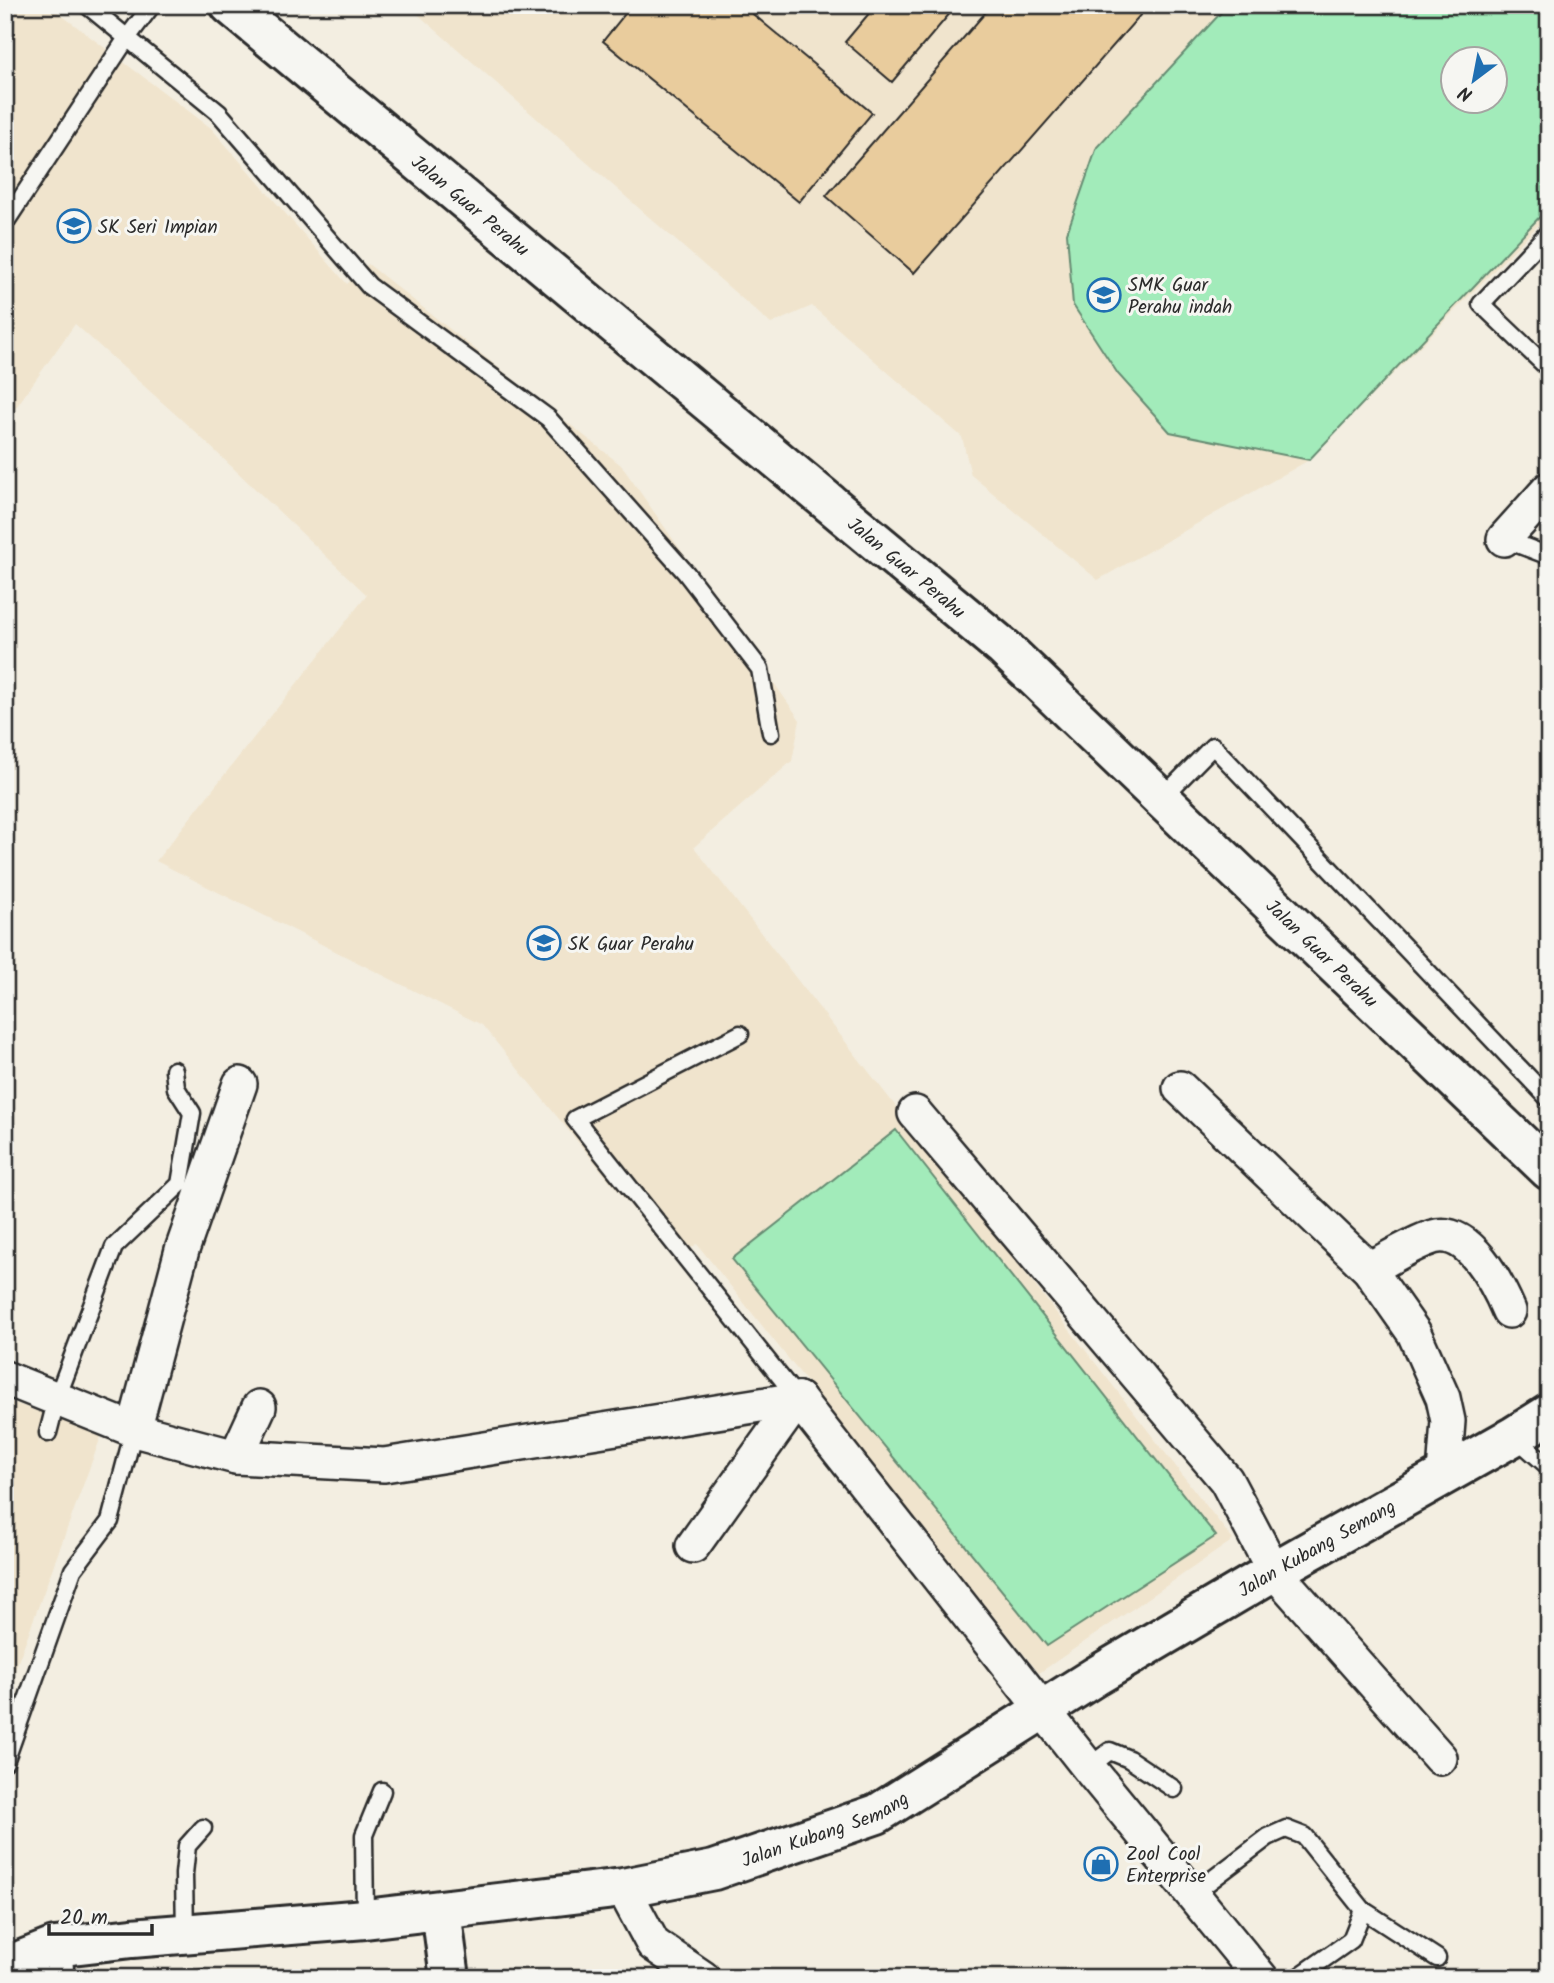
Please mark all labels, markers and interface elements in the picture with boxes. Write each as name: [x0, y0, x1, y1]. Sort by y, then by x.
north arrow: [1438, 46, 1508, 116]
text: N: [1453, 77, 1479, 109]
street label: Jalan Guar Perahu: [404, 148, 535, 265]
school or university icon: SK Seri Impian: [55, 207, 93, 245]
place label: SK Seri Impian: [98, 213, 218, 243]
place label: SMK Guar Perahu indah: [1128, 271, 1232, 323]
school or university icon: SMK Guar Perahu indah: [1085, 276, 1123, 314]
street label: Jalan Guar Perahu: [840, 511, 971, 627]
street label: Jalan Guar Perahu: [1258, 893, 1384, 1016]
school or university icon: SK Guar Perahu: [525, 924, 563, 962]
place label: SK Guar Perahu: [568, 930, 694, 960]
street label: Jalan Kubang Semang: [1233, 1493, 1402, 1606]
street label: Jalan Kubang Semang: [738, 1785, 915, 1876]
place label: Zool Cool Enterprise: [1126, 1840, 1206, 1892]
shop icon: Zool Cool Enterprise: [1082, 1845, 1120, 1883]
scale bar: [49, 1892, 152, 1936]
text: 20 m: [60, 1902, 108, 1935]

